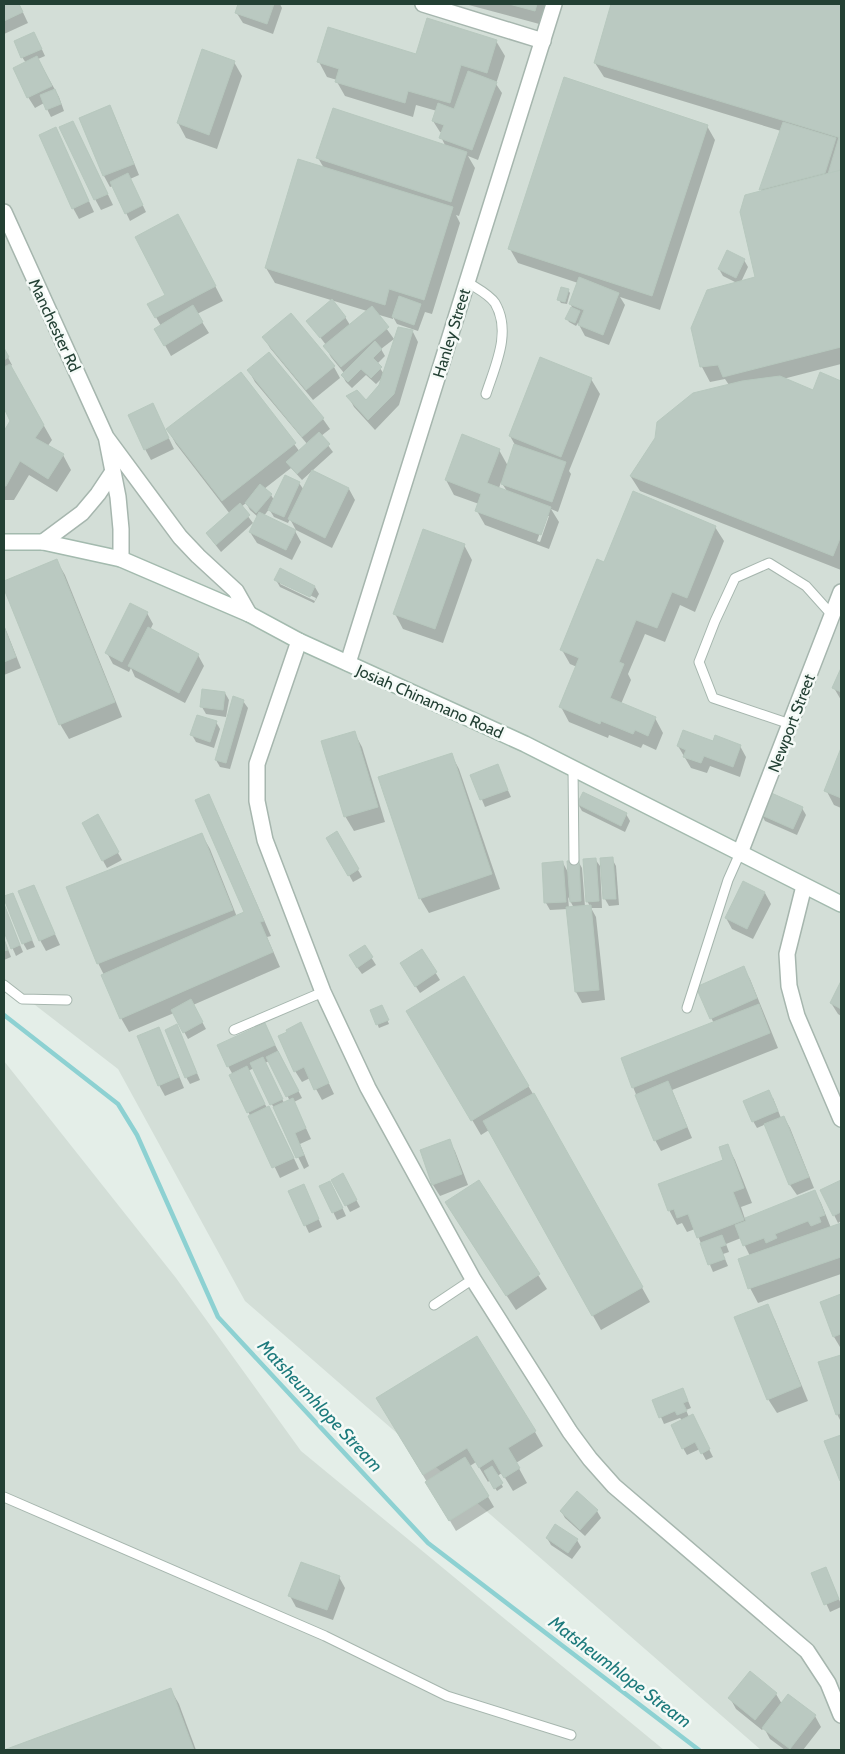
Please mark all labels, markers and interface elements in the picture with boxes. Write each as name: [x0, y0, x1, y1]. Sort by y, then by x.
street label: Manchester Rd: [25, 276, 84, 375]
street label: Hanley Street: [429, 286, 474, 380]
street label: Josiah Chinamano Road: [352, 660, 506, 742]
street label: Newport Street: [764, 671, 819, 775]
water label: Matsheumhlope Stream: [252, 1335, 387, 1477]
water label: Matsheumhlope Stream: [544, 1611, 696, 1733]

